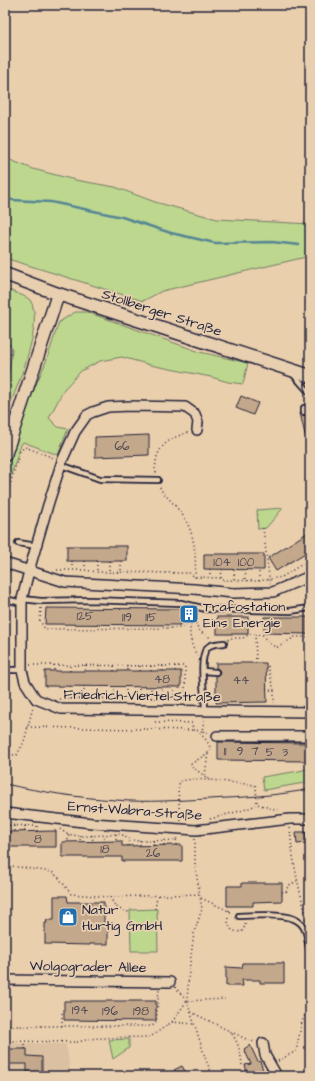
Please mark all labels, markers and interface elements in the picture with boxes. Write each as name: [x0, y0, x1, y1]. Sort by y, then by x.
street label: Stollberger Straße: [99, 284, 225, 342]
house number: 66: [114, 438, 130, 455]
house number: 104: [213, 554, 231, 571]
house number: 100: [238, 554, 255, 571]
place label: Trafostation Eins Energie: [203, 597, 285, 633]
building icon: Trafostation Eins Energie: [178, 603, 200, 625]
house number: 125: [77, 608, 94, 625]
house number: 119: [122, 609, 132, 626]
house number: 115: [145, 609, 157, 626]
house number: 48: [154, 671, 170, 688]
house number: 44: [233, 672, 249, 689]
street label: Friedrich-Viertel-Straße: [63, 685, 221, 707]
house number: 11: [223, 743, 227, 760]
house number: 9: [237, 743, 244, 760]
house number: 7: [251, 743, 259, 760]
house number: 5: [266, 744, 275, 761]
house number: 3: [282, 744, 288, 761]
street label: Ernst-Wabra-Straße: [67, 796, 203, 826]
house number: 8: [34, 831, 42, 848]
house number: 18: [100, 841, 110, 858]
house number: 26: [146, 845, 161, 862]
place label: Natur Hurtig GmbH: [82, 900, 163, 936]
shop icon: Natur Hurtig GmbH: [57, 906, 79, 928]
street label: Wolgograder Allee: [29, 956, 147, 978]
house number: 194: [72, 1002, 88, 1019]
house number: 196: [102, 1003, 118, 1020]
house number: 198: [133, 1003, 149, 1020]

